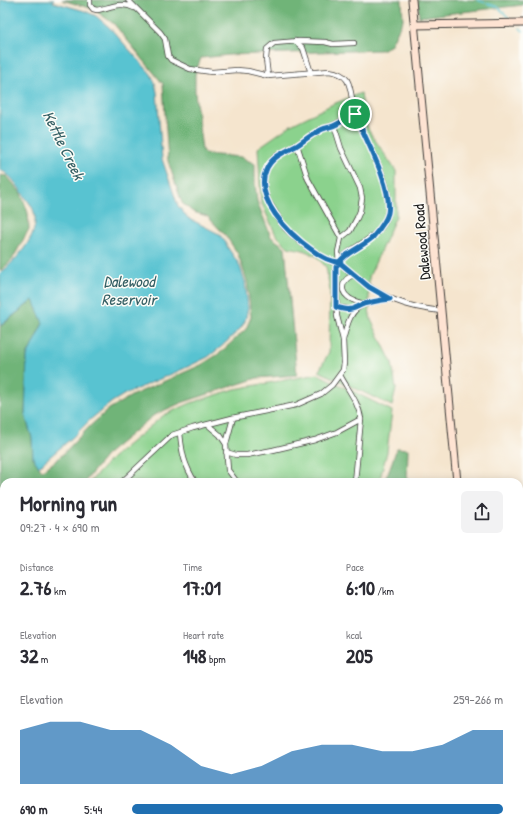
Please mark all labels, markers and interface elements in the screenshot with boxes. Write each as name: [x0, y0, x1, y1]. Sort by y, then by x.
pin: [338, 97, 372, 131]
icon: arrive: [344, 103, 366, 125]
water label: Kettle Creek: [38, 107, 91, 184]
street label: Dalewood Road: [408, 203, 435, 281]
water label: Dalewood Reservoir: [102, 270, 158, 310]
text: Morning run: [20, 488, 117, 518]
button: share: [461, 491, 503, 533]
text: 09:27 · 4 × 690 m: [20, 518, 100, 536]
text: Distance: [20, 560, 54, 574]
text: Time: [183, 560, 202, 574]
text: Pace: [346, 560, 364, 574]
text: 2.76: [20, 574, 52, 601]
text: 17:01: [183, 574, 221, 601]
text: 6:10: [346, 574, 375, 601]
text: km: [52, 584, 66, 598]
text: /km: [375, 584, 394, 598]
text: Elevation: [20, 628, 57, 642]
text: Heart rate: [183, 628, 224, 642]
text: kcal: [346, 628, 362, 642]
text: 32: [20, 642, 38, 669]
text: 148: [183, 642, 206, 669]
text: 205: [346, 642, 373, 669]
text: m: [38, 652, 48, 666]
text: bpm: [206, 652, 226, 666]
text: Elevation: [20, 690, 63, 708]
text: 259–266 m: [453, 690, 503, 708]
text: 690 m: [20, 800, 48, 818]
text: 5:44: [84, 800, 102, 818]

